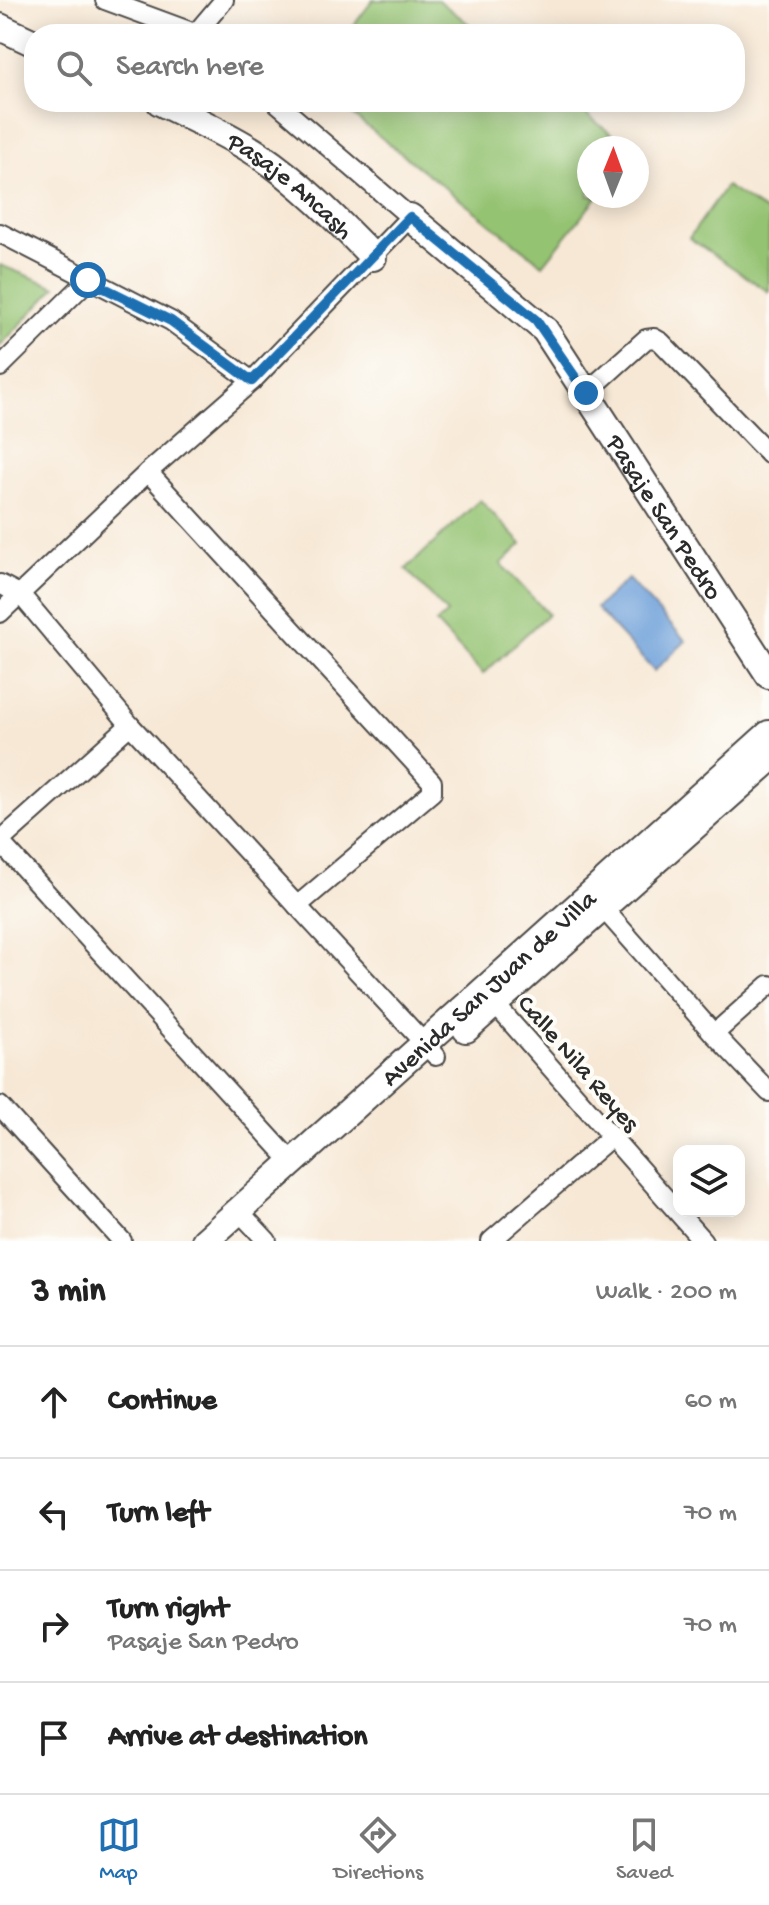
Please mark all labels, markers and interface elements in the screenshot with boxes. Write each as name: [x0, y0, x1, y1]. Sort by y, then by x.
search box: [24, 24, 745, 112]
icon: search: [52, 46, 96, 90]
text: Search here: [116, 51, 264, 86]
street label: Pasaje Ancash: [220, 127, 358, 248]
north arrow: [577, 136, 649, 208]
route start: [70, 262, 106, 298]
route end: [568, 375, 604, 411]
street label: Pasaje San Pedro: [597, 429, 727, 607]
street label: Avenida San Juan de Villa: [377, 885, 606, 1095]
street label: Calle Nila Reyes: [509, 990, 645, 1141]
map controls: [673, 1145, 745, 1217]
button: layers: [673, 1145, 745, 1217]
text: 3 min: [32, 1273, 105, 1313]
text: Walk · 200 m: [596, 1278, 737, 1309]
icon: ahead: [32, 1380, 76, 1424]
text: Continue: [108, 1385, 217, 1420]
text: 60 m: [684, 1387, 737, 1418]
icon: left: [32, 1492, 76, 1536]
text: Turn left: [108, 1497, 209, 1532]
text: 70 m: [684, 1499, 737, 1530]
text: Turn right: [108, 1593, 228, 1628]
icon: right: [32, 1604, 76, 1648]
text: 70 m: [684, 1611, 737, 1642]
text: Pasaje San Pedro: [108, 1628, 299, 1659]
icon: arrive: [32, 1716, 76, 1760]
text: Arrive at destination: [108, 1721, 368, 1756]
tab: Map: [97, 1813, 141, 1887]
tab: Directions: [334, 1813, 423, 1887]
tab: Saved: [616, 1813, 672, 1887]

